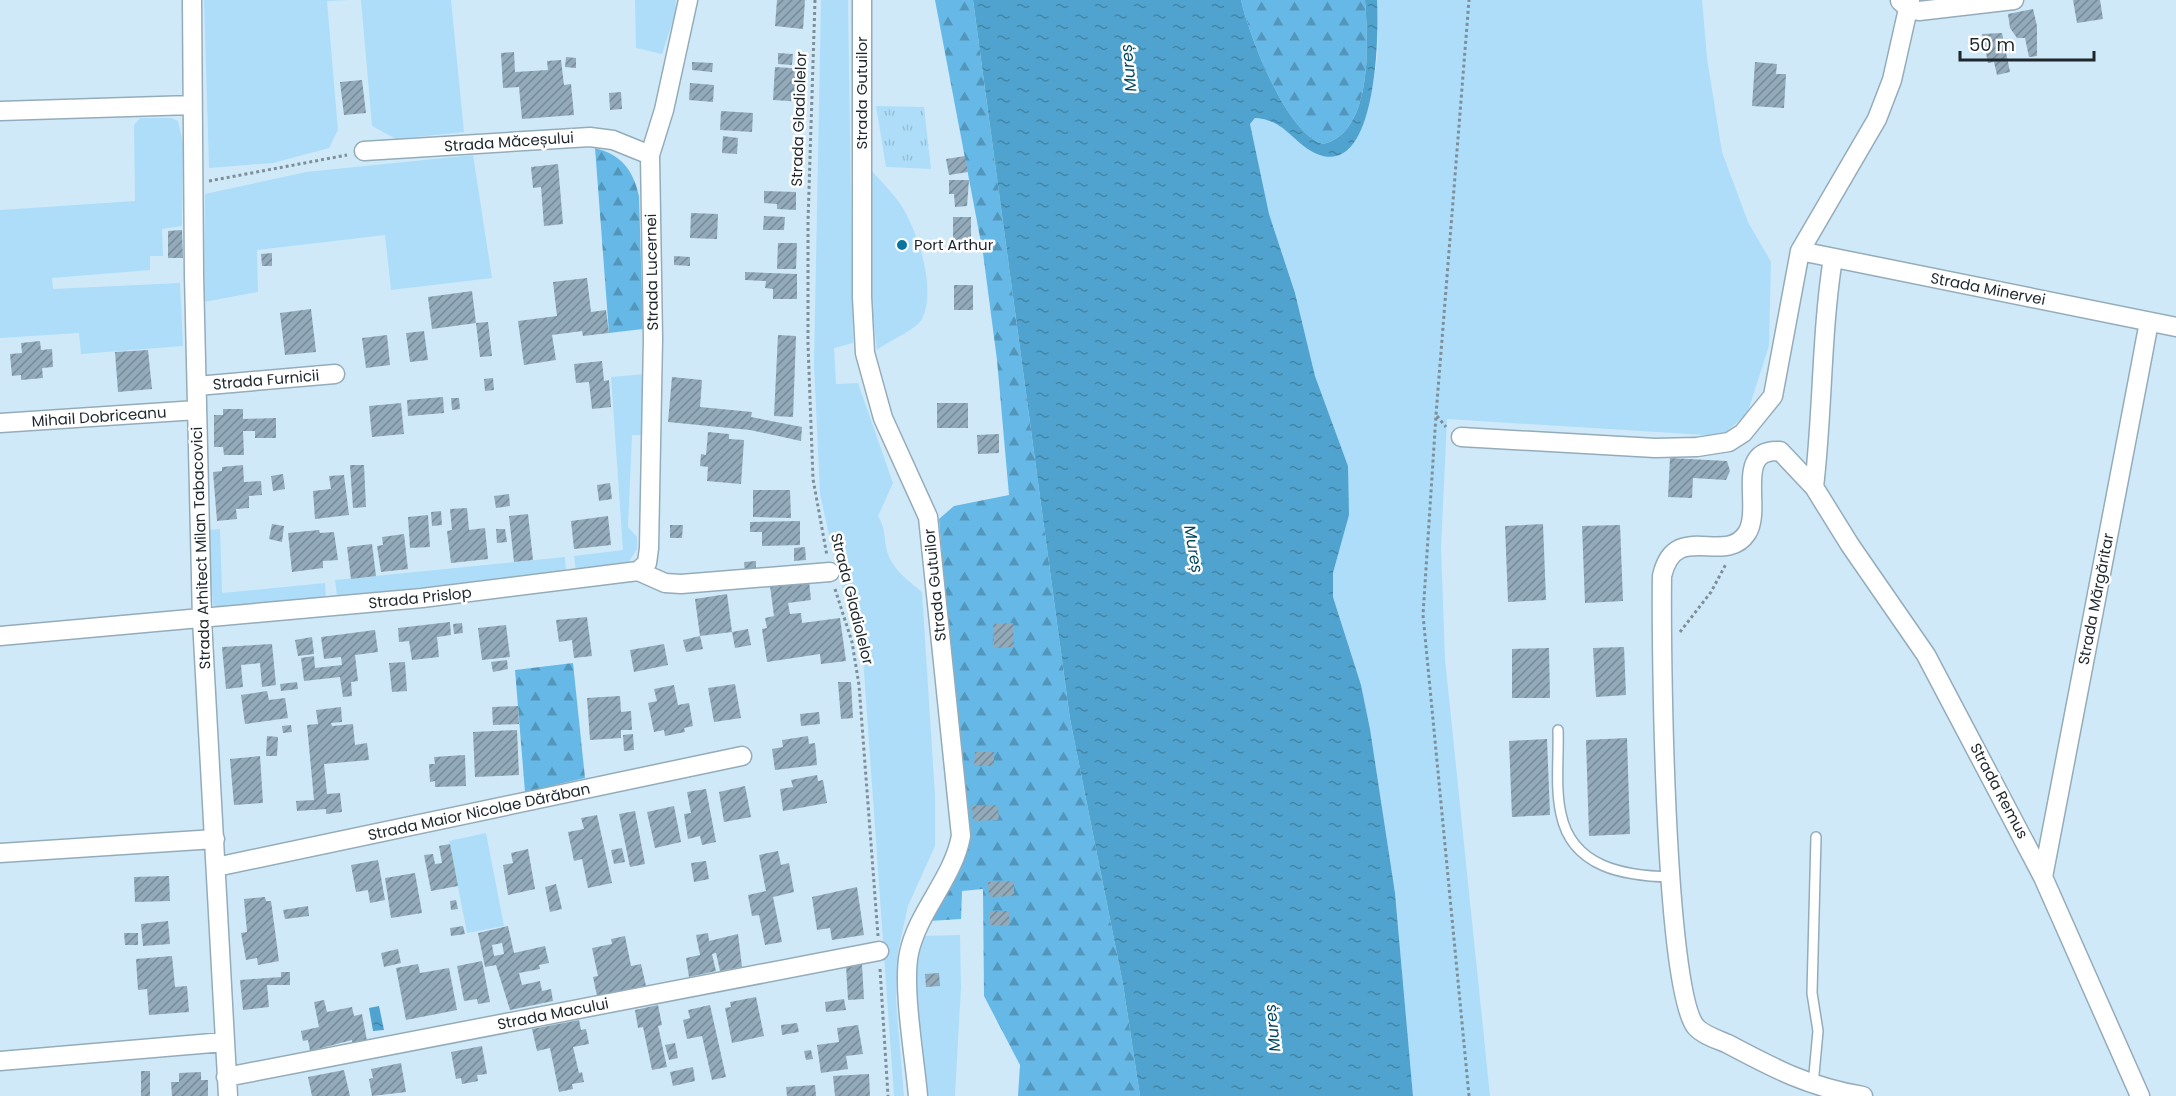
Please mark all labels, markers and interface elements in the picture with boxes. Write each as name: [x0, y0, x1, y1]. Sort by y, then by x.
scale bar: [1960, 24, 2094, 62]
text: 50 m: [1969, 32, 2015, 57]
street label: Strada Gutuilor: [851, 36, 872, 150]
water label: Mureș: [1115, 43, 1142, 93]
street label: Strada Gladiolelor: [786, 51, 811, 187]
street label: Strada Măceșului: [443, 126, 575, 157]
street label: Strada Lucernei: [640, 213, 663, 331]
place label: Port Arthur: [914, 234, 994, 255]
marker: Port Arthur: [895, 238, 909, 252]
street label: Strada Minervei: [1929, 267, 2047, 310]
street label: Strada Furnicii: [212, 364, 320, 395]
street label: Mihail Dobriceanu: [31, 401, 167, 432]
street label: Strada Arhitect Milan Tabacovici: [186, 426, 215, 670]
water label: Mureș: [1178, 523, 1209, 575]
street label: Strada Gutuilor: [918, 527, 951, 642]
street label: Strada Gladiolelor: [826, 531, 879, 667]
street label: Strada Mărgăritar: [2072, 531, 2119, 667]
street label: Strada Prislop: [367, 582, 473, 613]
street label: Strada Remus: [1965, 739, 2034, 842]
street label: Strada Maior Nicolae Dărăban: [366, 778, 592, 845]
street label: Strada Macului: [495, 992, 610, 1035]
water label: Mureș: [1259, 1003, 1286, 1053]

